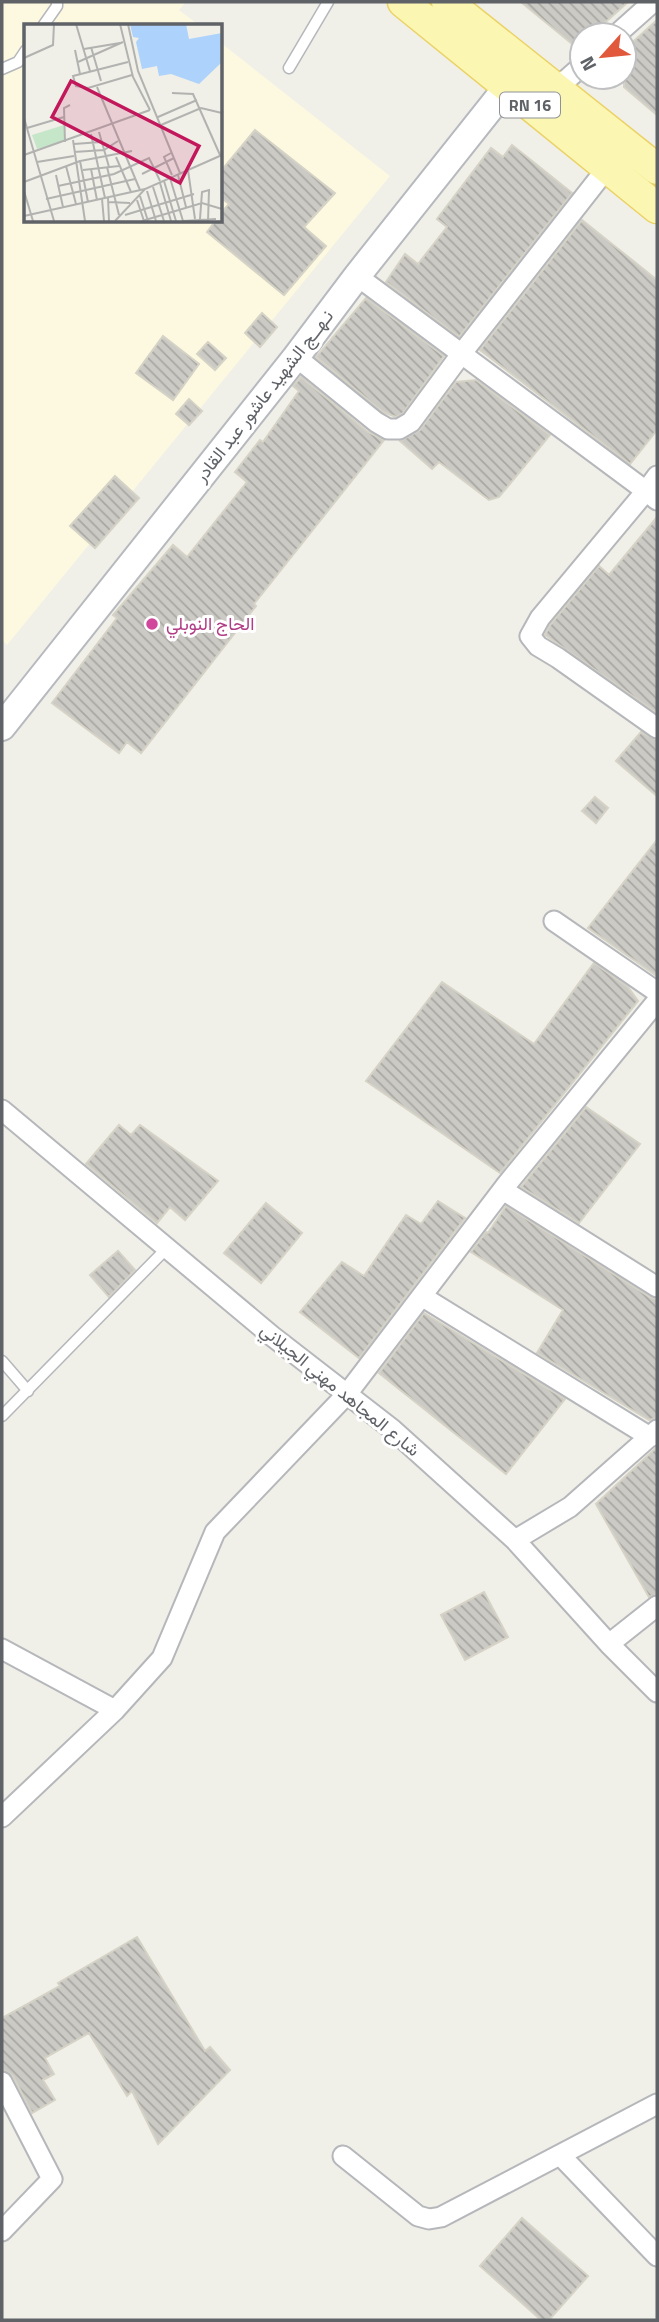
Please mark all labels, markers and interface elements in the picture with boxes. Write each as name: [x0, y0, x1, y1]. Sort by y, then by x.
north arrow: [568, 21, 638, 91]
inset map: [24, 24, 222, 222]
text: N: [571, 51, 603, 76]
road number: RN 16: [500, 92, 560, 118]
street label: نـهــج الشهيد عاشور عبد القادر: [187, 304, 340, 488]
place label: الحاج النوبلي: [166, 610, 255, 639]
marker: الحاج النوبلي: [144, 616, 160, 632]
street label: شارع المجاهد مهني الجيلاني: [253, 1317, 426, 1464]

